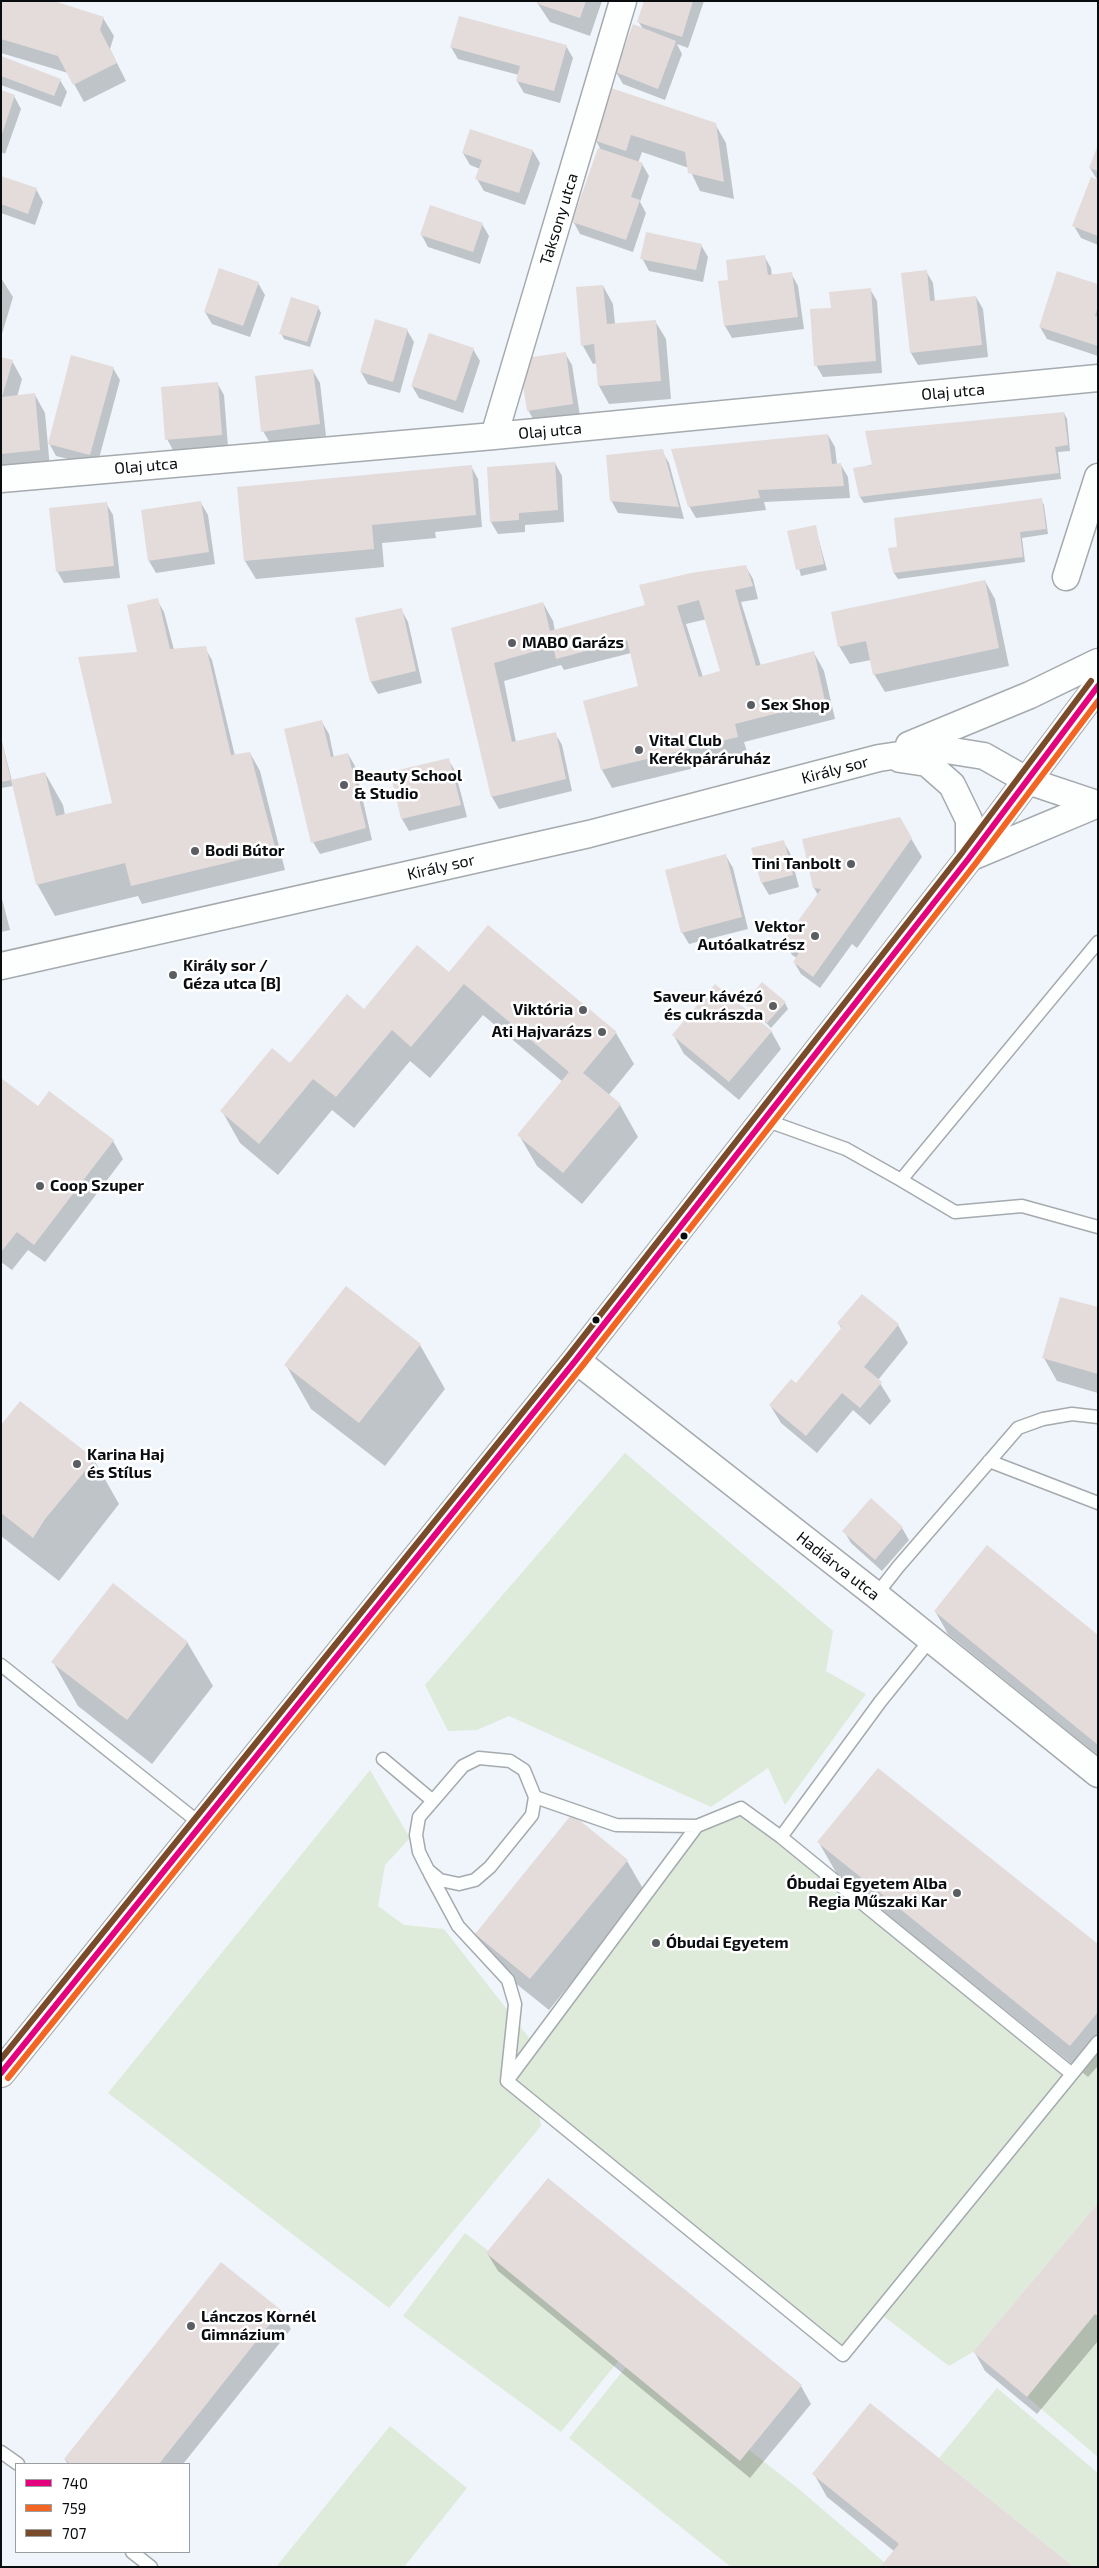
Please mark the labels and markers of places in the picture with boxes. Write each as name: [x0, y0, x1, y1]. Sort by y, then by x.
place label: MABO Garázs: [522, 633, 624, 653]
marker: MABO Garázs: [506, 637, 518, 649]
place label: Sex Shop: [761, 695, 830, 715]
marker: Sex Shop: [745, 699, 757, 711]
place label: Vital Club Kerékpáráruház: [649, 731, 771, 769]
marker: Vital Club Kerékpáráruház: [633, 744, 645, 756]
place label: Beauty School & Studio: [354, 766, 462, 804]
marker: Beauty School & Studio: [338, 779, 350, 791]
place label: Bodi Bútor: [205, 841, 285, 861]
marker: Bodi Bútor: [189, 845, 201, 857]
place label: Tini Tanbolt: [752, 854, 841, 874]
marker: Tini Tanbolt: [845, 858, 857, 870]
place label: Vektor Autóalkatrész: [697, 917, 805, 955]
marker: Vektor Autóalkatrész: [809, 930, 821, 942]
place label: Király sor / Géza utca [B]: [183, 956, 281, 994]
marker: Király sor / Géza utca [B]: [167, 969, 179, 981]
place label: Saveur kávézó és cukrászda: [653, 987, 763, 1025]
place label: Viktória: [513, 1000, 573, 1020]
marker: Saveur kávézó és cukrászda: [767, 1000, 779, 1012]
marker: Viktória: [577, 1004, 589, 1016]
place label: Ati Hajvarázs: [492, 1022, 592, 1042]
marker: Ati Hajvarázs: [596, 1026, 608, 1038]
place label: Coop Szuper: [50, 1176, 144, 1196]
marker: Coop Szuper: [34, 1180, 46, 1192]
unlabelled marker: [679, 1231, 689, 1241]
unlabelled marker: [591, 1315, 601, 1325]
place label: Karina Haj és Stílus: [87, 1445, 164, 1483]
marker: Karina Haj és Stílus: [71, 1458, 83, 1470]
place label: Óbudai Egyetem Alba Regia Műszaki Kar: [787, 1874, 947, 1912]
marker: Óbudai Egyetem Alba Regia Műszaki Kar: [951, 1887, 963, 1899]
place label: Óbudai Egyetem: [666, 1933, 789, 1953]
marker: Óbudai Egyetem: [650, 1937, 662, 1949]
place label: Lánczos Kornél Gimnázium: [201, 2307, 316, 2345]
marker: Lánczos Kornél Gimnázium: [185, 2320, 197, 2332]

